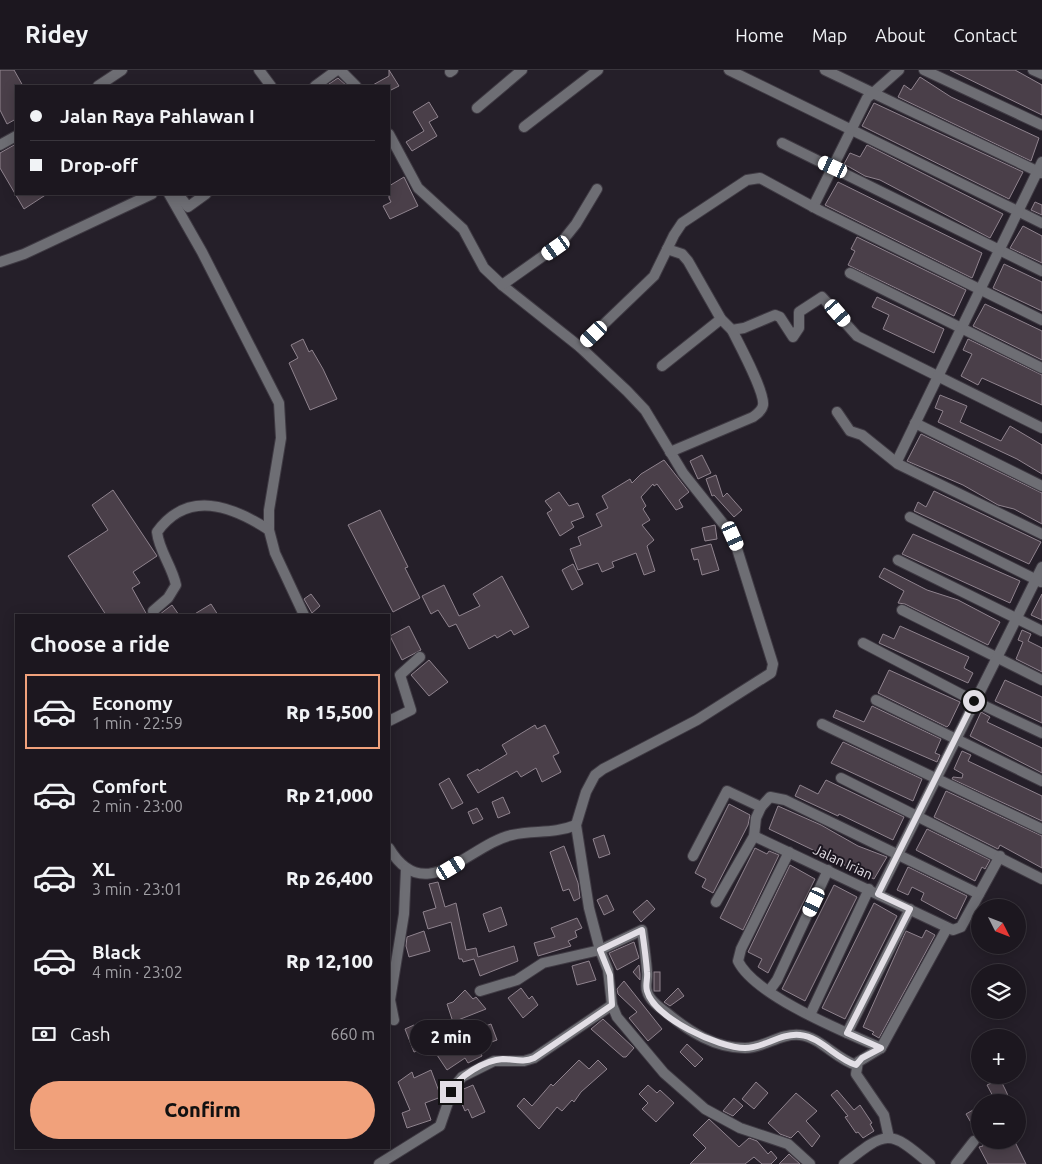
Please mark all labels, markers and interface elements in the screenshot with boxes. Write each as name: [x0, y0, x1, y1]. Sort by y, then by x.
text: Ridey: [25, 21, 88, 48]
text: Home: [735, 25, 784, 45]
text: Map: [812, 25, 847, 45]
text: About: [875, 25, 925, 45]
text: Contact: [953, 25, 1017, 45]
text: Jalan Raya Pahlawan I: [60, 105, 255, 127]
text: Drop-off: [60, 154, 138, 176]
car: [816, 154, 849, 180]
car: [539, 233, 572, 263]
car: [822, 297, 853, 329]
car: [577, 318, 610, 350]
car: [720, 519, 745, 553]
text: Choose a ride: [30, 631, 170, 656]
icon: car: [32, 689, 77, 734]
route start: [963, 690, 985, 712]
text: Economy: [92, 692, 173, 714]
text: Rp 15,500: [286, 701, 373, 723]
text: 1 min · 22:59: [92, 714, 183, 732]
icon: car: [32, 772, 77, 817]
text: Comfort: [92, 775, 167, 797]
text: Rp 21,000: [286, 784, 373, 806]
text: 2 min · 23:00: [92, 797, 183, 815]
street label: Jalan Irian: [811, 841, 875, 883]
car: [434, 854, 467, 882]
icon: car: [32, 855, 77, 900]
text: XL: [92, 858, 115, 880]
text: Rp 26,400: [286, 867, 373, 889]
text: 3 min · 23:01: [92, 880, 183, 898]
car: [800, 885, 827, 919]
north arrow: [971, 899, 1026, 954]
map controls: [971, 899, 1026, 1149]
icon: car: [32, 938, 77, 983]
text: Black: [92, 941, 141, 963]
text: Rp 12,100: [286, 950, 373, 972]
text: 4 min · 23:02: [92, 963, 183, 981]
button: layers: [971, 964, 1026, 1019]
icon: cash: [30, 1020, 58, 1048]
callout: 2 min: [410, 1020, 492, 1054]
text: Cash: [70, 1023, 111, 1045]
text: 660 m: [330, 1025, 375, 1043]
text: 2 min: [431, 1028, 471, 1046]
button: +: [971, 1029, 1026, 1084]
button: Confirm: [30, 1081, 375, 1139]
route end: [440, 1081, 462, 1103]
button: −: [971, 1094, 1026, 1149]

